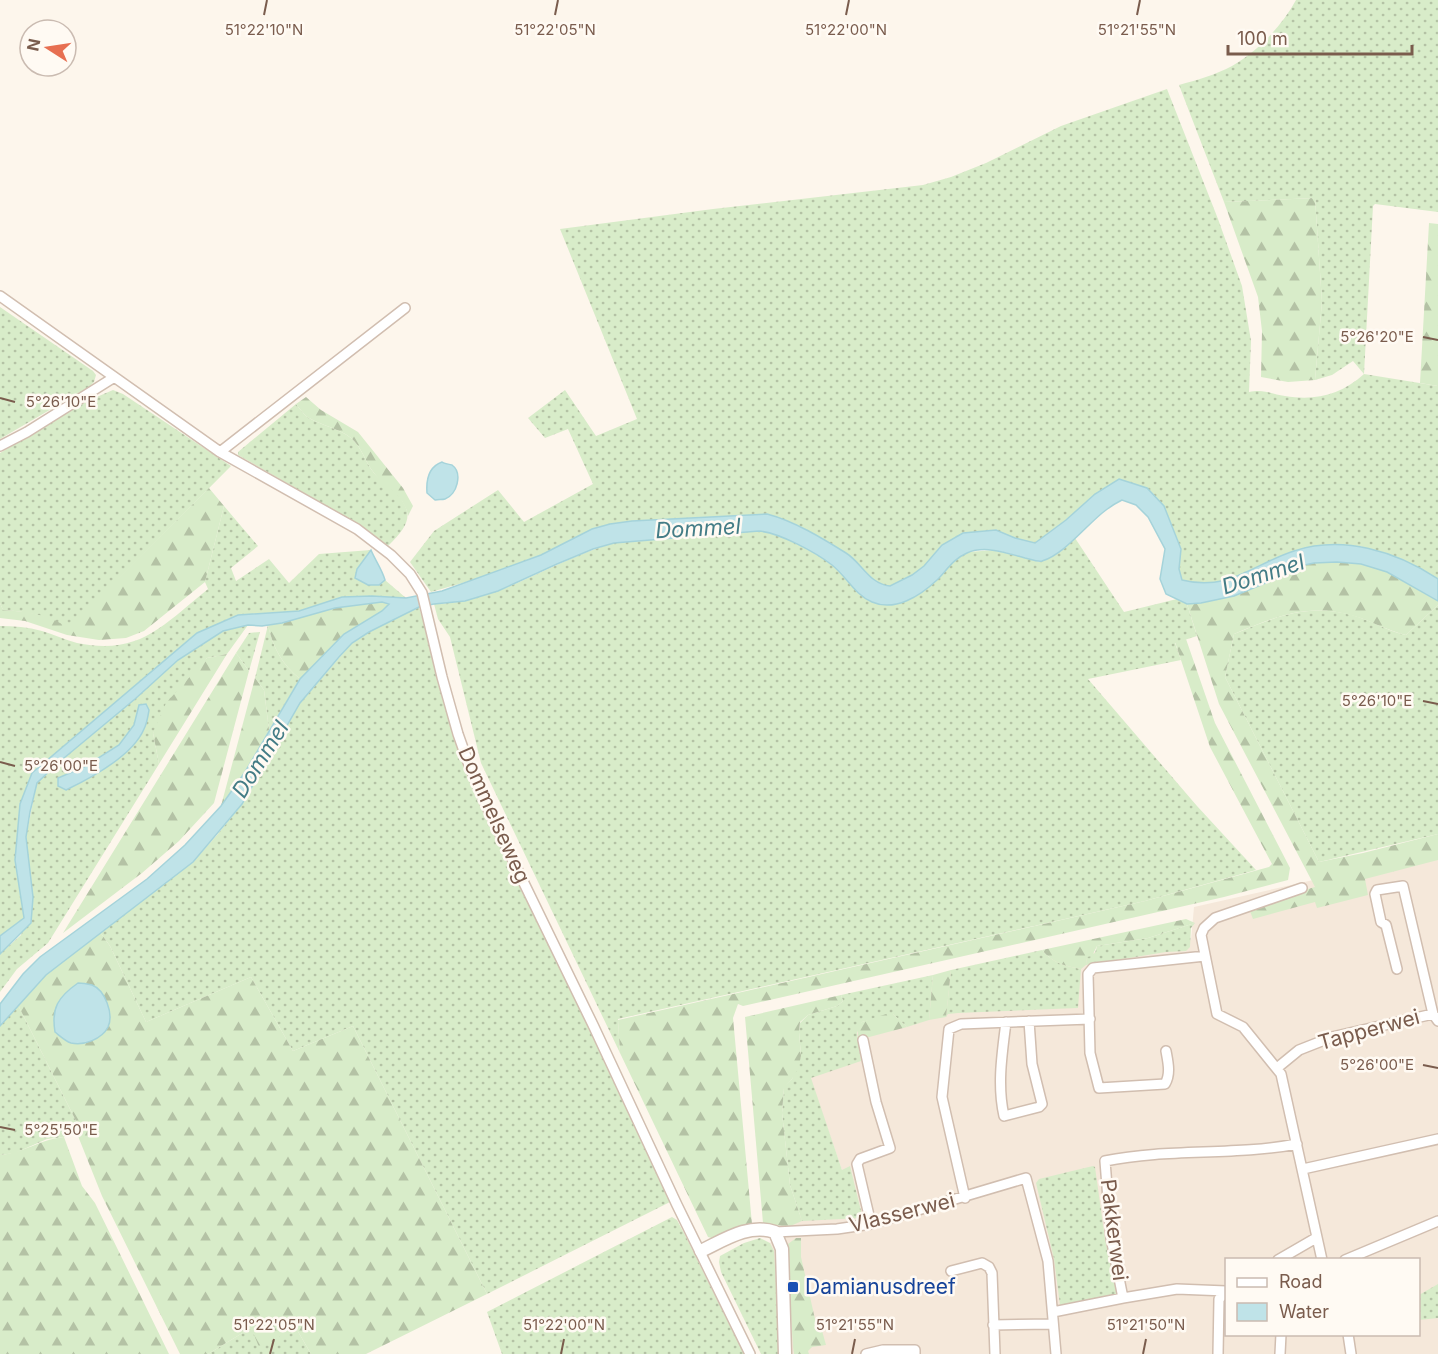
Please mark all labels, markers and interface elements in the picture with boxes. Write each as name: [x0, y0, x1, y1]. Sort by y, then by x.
north arrow: [18, 18, 78, 78]
scale bar: [1228, 18, 1412, 56]
text: 51°22'10"N: [225, 20, 303, 39]
text: 51°22'05"N: [514, 20, 596, 39]
text: 51°22'00"N: [805, 20, 887, 39]
text: 51°21'55"N: [1098, 20, 1176, 39]
text: 100 m: [1237, 28, 1288, 49]
text: N: [22, 37, 44, 53]
text: 5°26'20"E: [1340, 327, 1414, 346]
text: 5°26'10"E: [26, 392, 96, 411]
water label: Dommel: [655, 513, 742, 543]
water label: Dommel: [1218, 548, 1308, 600]
text: 5°26'10"E: [1342, 691, 1412, 710]
water label: Dommel: [226, 715, 294, 802]
street label: Dommelseweg: [453, 743, 536, 887]
text: 5°26'00"E: [24, 756, 98, 775]
street label: Tapperwei: [1315, 1004, 1422, 1055]
text: 5°26'00"E: [1340, 1055, 1414, 1074]
text: 5°25'50"E: [24, 1120, 98, 1139]
street label: Pakkerwei: [1096, 1178, 1133, 1282]
street label: Vlasserwei: [846, 1187, 957, 1238]
legend: [1225, 1258, 1420, 1336]
text: Road: [1279, 1271, 1322, 1292]
place label: Damianusdreef: [805, 1274, 956, 1299]
marker: Damianusdreef: [786, 1280, 800, 1294]
text: Water: [1279, 1301, 1329, 1322]
text: 51°22'05"N: [233, 1315, 315, 1334]
text: 51°22'00"N: [523, 1315, 605, 1334]
text: 51°21'55"N: [816, 1315, 894, 1334]
text: 51°21'50"N: [1107, 1315, 1185, 1334]

